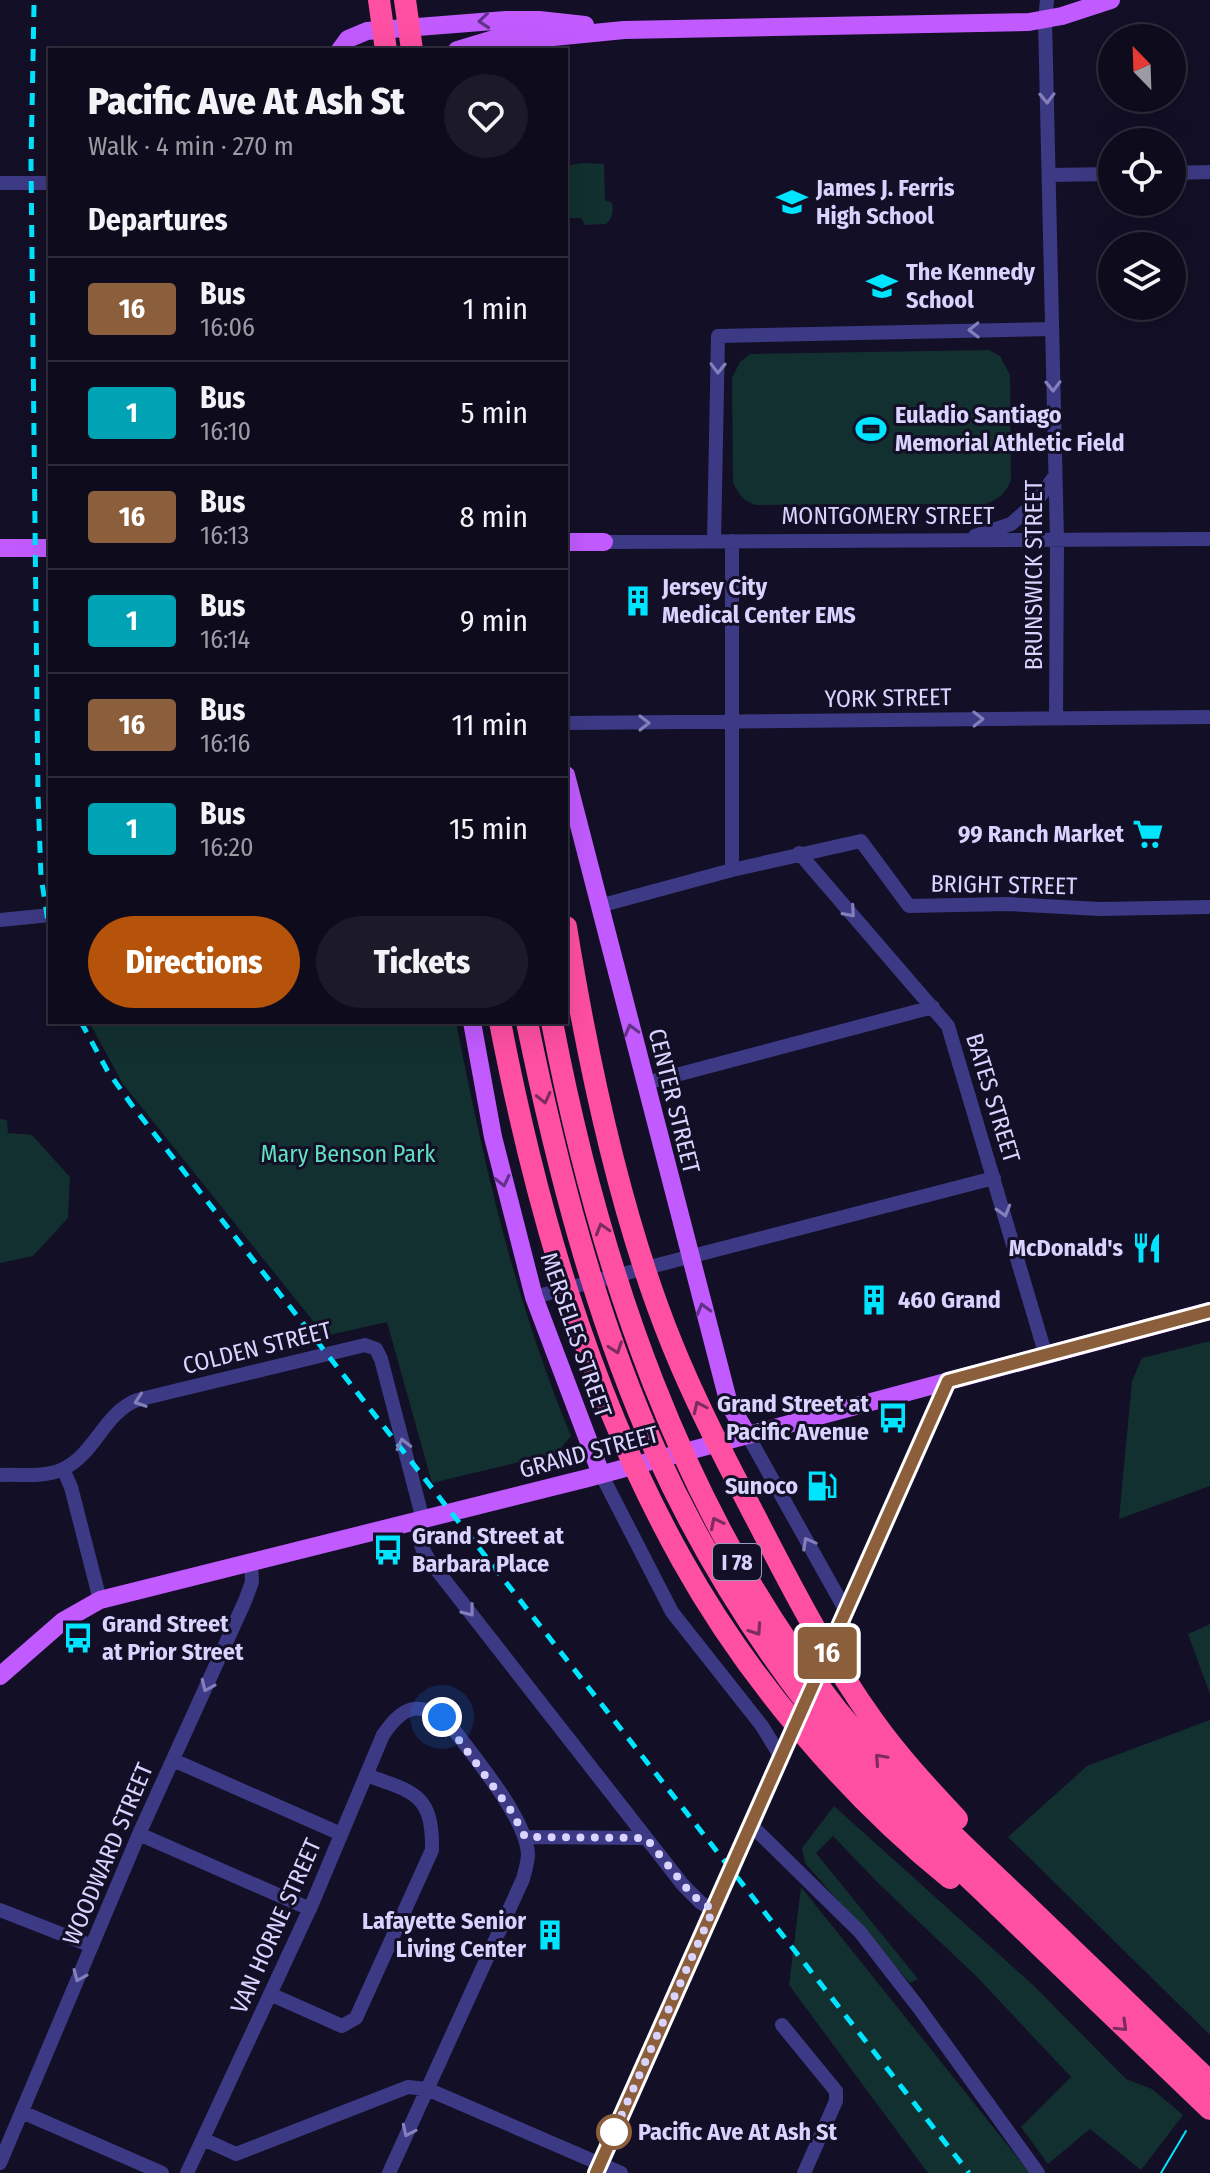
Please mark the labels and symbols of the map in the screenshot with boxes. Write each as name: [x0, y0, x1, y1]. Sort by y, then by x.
one-way arrow: [477, 13, 490, 30]
north arrow: [1098, 24, 1186, 112]
one-way arrow: [1038, 92, 1056, 105]
place label: James J. Ferris High School: [815, 174, 955, 230]
school or university icon: James J. Ferris High School: [775, 185, 809, 219]
place label: The Kennedy School: [906, 258, 1036, 314]
school or university icon: The Kennedy School: [865, 269, 899, 303]
one-way arrow: [967, 322, 980, 339]
one-way arrow: [709, 362, 726, 375]
one-way arrow: [1045, 380, 1062, 393]
place label: Euladio Santiago Memorial Athletic Field: [895, 401, 1125, 457]
sports icon: Euladio Santiago Memorial Athletic Field: [854, 412, 888, 446]
street label: BRUNSWICK STREET: [1020, 480, 1048, 670]
street label: MONTGOMERY STREET: [782, 502, 994, 530]
place label: Jersey City Medical Center EMS: [661, 573, 856, 629]
building icon: Jersey City Medical Center EMS: [621, 584, 655, 618]
street label: YORK STREET: [824, 683, 952, 713]
one-way arrow: [972, 710, 985, 728]
one-way arrow: [638, 714, 651, 732]
supermarket icon: 99 Ranch Market: [1131, 817, 1165, 851]
place label: 99 Ranch Market: [958, 820, 1125, 848]
street label: BRIGHT STREET: [930, 870, 1078, 900]
one-way arrow: [840, 902, 855, 917]
one-way arrow: [624, 1024, 641, 1037]
street label: CENTER STREET: [642, 1026, 706, 1176]
street label: BATES STREET: [960, 1030, 1026, 1166]
one-way arrow: [534, 1091, 551, 1105]
park label: Mary Benson Park: [261, 1140, 436, 1168]
one-way arrow: [494, 1173, 511, 1187]
one-way arrow: [995, 1204, 1011, 1218]
one-way arrow: [595, 1222, 611, 1236]
restaurant icon: McDonald's: [1130, 1231, 1164, 1265]
place label: McDonald's: [1009, 1234, 1123, 1262]
street label: MERSELES STREET: [535, 1249, 617, 1421]
building icon: 460 Grand: [857, 1283, 891, 1317]
place label: 460 Grand: [898, 1286, 1001, 1314]
one-way arrow: [696, 1302, 713, 1316]
street label: COLDEN STREET: [180, 1316, 334, 1380]
one-way arrow: [606, 1340, 622, 1354]
place label: Grand Street at Pacific Avenue: [717, 1390, 870, 1446]
one-way arrow: [134, 1392, 147, 1408]
one-way arrow: [693, 1400, 709, 1415]
bus stop icon: Grand Street at Pacific Avenue: [876, 1401, 910, 1435]
street label: GRAND STREET: [516, 1420, 662, 1484]
one-way arrow: [396, 1438, 413, 1452]
fuel station icon: Sunoco: [805, 1469, 839, 1503]
place label: Sunoco: [725, 1472, 798, 1500]
one-way arrow: [711, 1516, 726, 1531]
place label: Grand Street at Barbara Place: [412, 1522, 565, 1578]
bus stop icon: Grand Street at Barbara Place: [371, 1533, 405, 1567]
one-way arrow: [802, 1537, 818, 1552]
road number: I 78: [713, 1544, 761, 1580]
one-way arrow: [459, 1602, 473, 1617]
place label: Grand Street at Prior Street: [102, 1610, 244, 1666]
bus stop icon: Grand Street at Prior Street: [61, 1621, 95, 1655]
one-way arrow: [746, 1622, 761, 1636]
line badge: 16: [791, 1627, 863, 1679]
one-way arrow: [200, 1678, 216, 1693]
your location: [422, 1697, 462, 1737]
one-way arrow: [874, 1754, 889, 1768]
street label: WOODWARD STREET: [57, 1759, 159, 1949]
street label: VAN HORNE STREET: [225, 1834, 327, 2018]
place label: Lafayette Senior Living Center: [362, 1907, 526, 1963]
building icon: Lafayette Senior Living Center: [533, 1918, 567, 1952]
one-way arrow: [73, 1968, 89, 1982]
one-way arrow: [1113, 2016, 1128, 2030]
marker: Pacific Ave At Ash St: [597, 2115, 631, 2149]
place label: Pacific Ave At Ash St: [638, 2118, 837, 2146]
one-way arrow: [402, 2123, 418, 2137]

